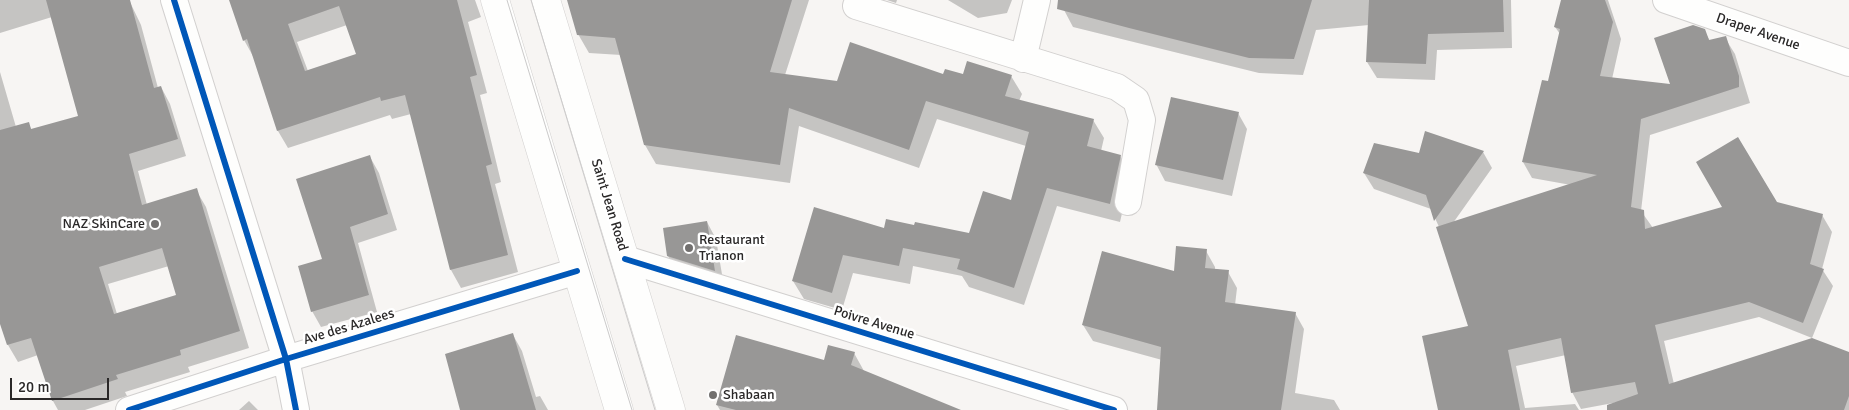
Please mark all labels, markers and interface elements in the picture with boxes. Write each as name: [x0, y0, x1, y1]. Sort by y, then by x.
street label: Draper Avenue: [1714, 10, 1802, 54]
street label: Saint Jean Road: [587, 157, 631, 253]
place label: NAZ SkinCare: [62, 216, 145, 232]
marker: NAZ SkinCare: [149, 218, 161, 230]
place label: Restaurant Trianon: [699, 232, 765, 264]
marker: Restaurant Trianon: [683, 242, 695, 254]
street label: Poivre Avenue: [832, 303, 916, 343]
street label: Ave des Azalees: [301, 305, 397, 349]
scale bar: [12, 368, 111, 400]
text: 20 m: [18, 378, 49, 396]
place label: Shabaan: [723, 387, 775, 403]
marker: Shabaan: [707, 389, 719, 401]

